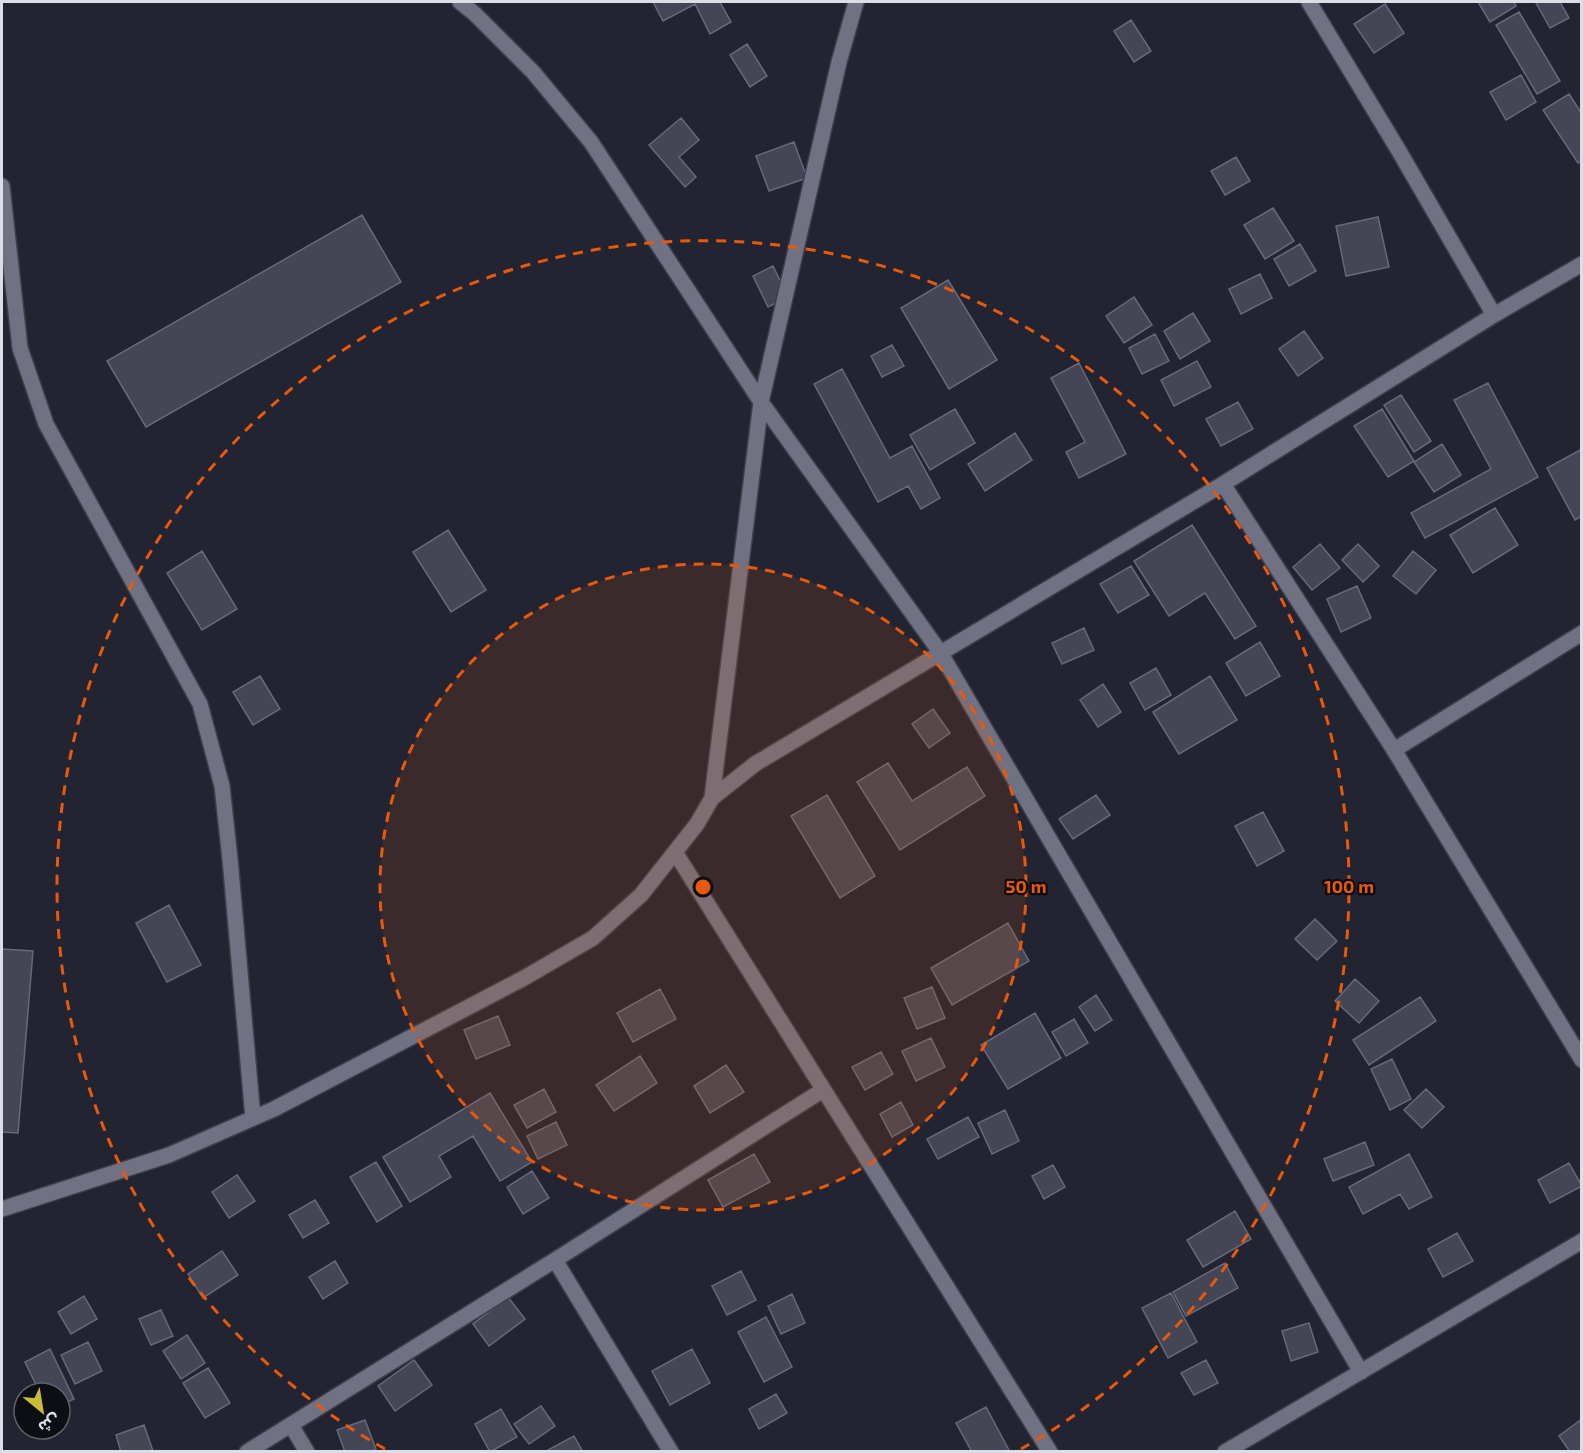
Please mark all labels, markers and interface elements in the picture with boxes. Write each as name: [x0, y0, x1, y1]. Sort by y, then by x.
text: 50 m: [1005, 875, 1047, 897]
text: 100 m: [1324, 875, 1374, 897]
centre of rings: [693, 877, 713, 897]
north arrow: [12, 1381, 72, 1441]
text: ش: [35, 1410, 64, 1438]

